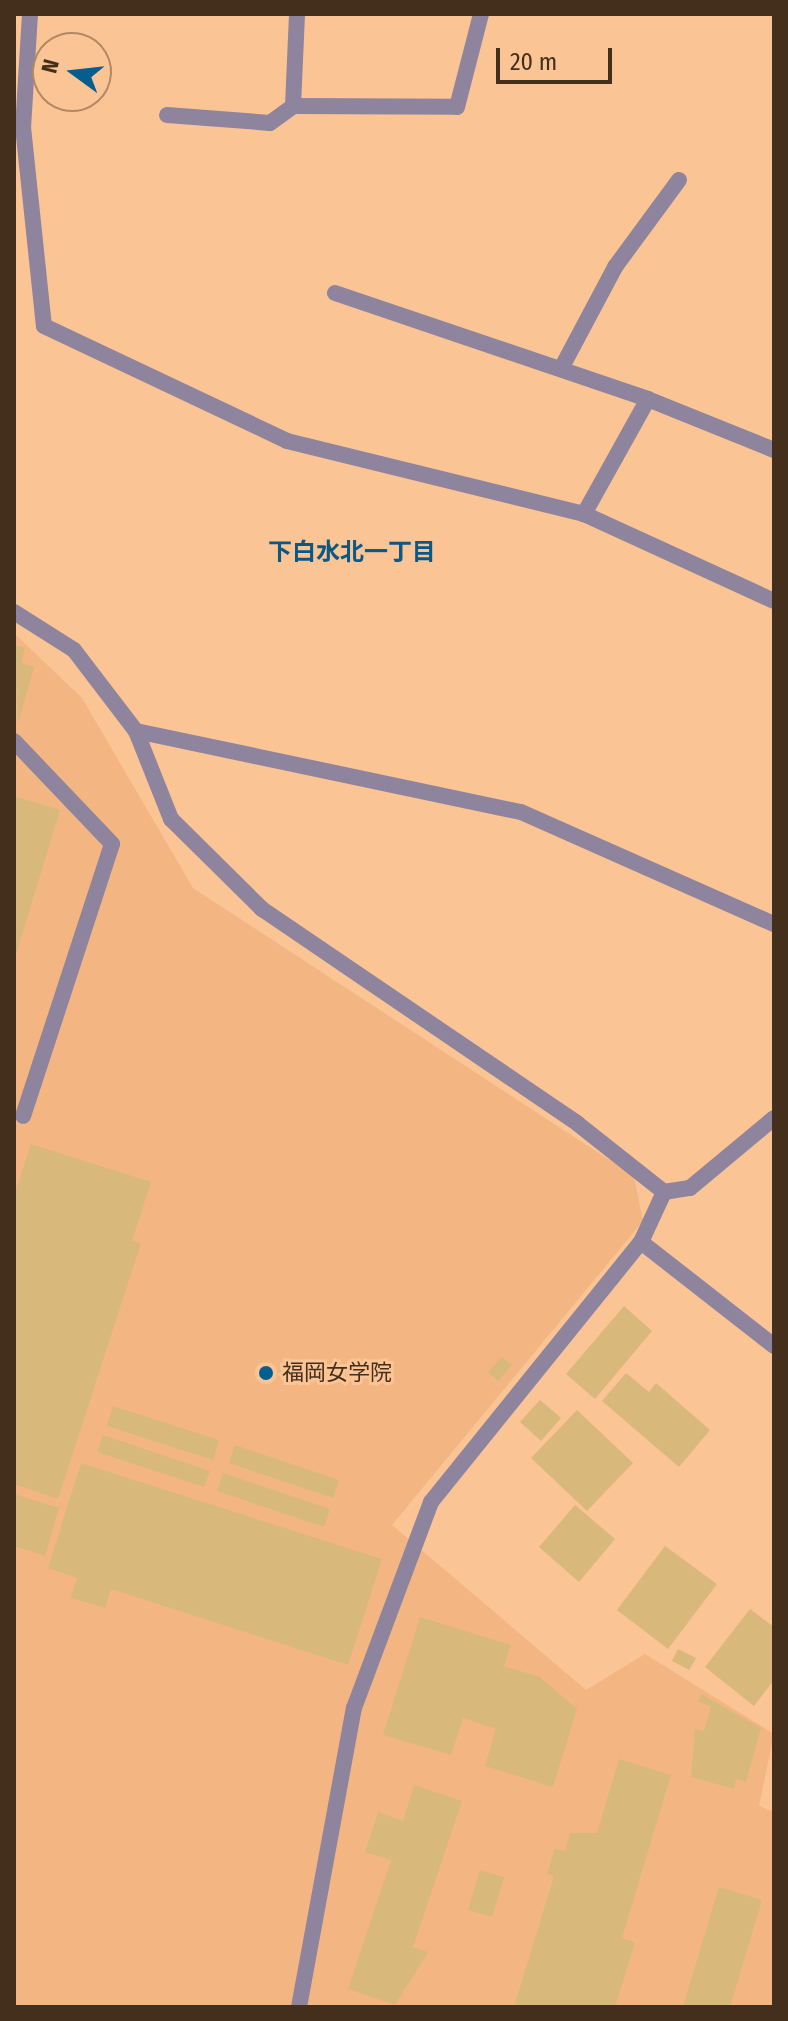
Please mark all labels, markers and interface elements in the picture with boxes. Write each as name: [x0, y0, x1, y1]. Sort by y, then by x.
north arrow: [32, 32, 112, 112]
scale bar: [500, 32, 616, 82]
text: 20 m: [510, 48, 557, 76]
text: N: [36, 56, 65, 76]
district label: 下白水北一丁目: [268, 539, 436, 567]
place label: 福岡女学院: [282, 1360, 392, 1386]
marker: 福岡女学院: [257, 1364, 275, 1382]

